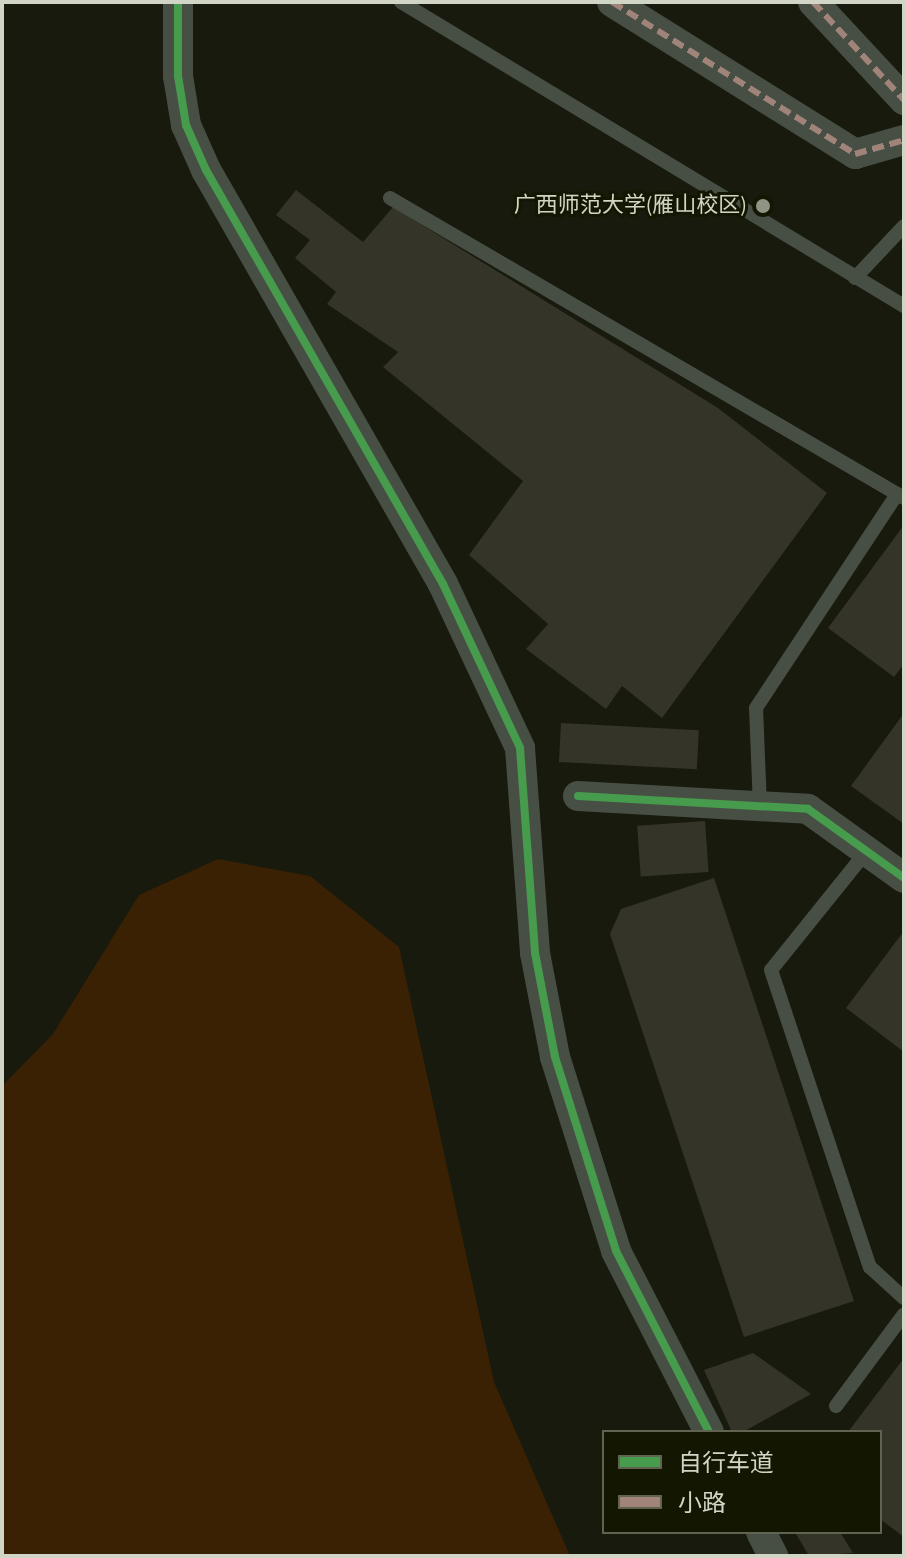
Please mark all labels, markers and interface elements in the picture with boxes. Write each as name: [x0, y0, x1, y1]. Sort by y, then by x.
place label: 广西师范大学(雁山校区): [514, 193, 747, 219]
marker: 广西师范大学(雁山校区): [754, 197, 772, 215]
legend: [602, 1430, 882, 1534]
text: 自行车道: [678, 1446, 774, 1481]
text: 小路: [678, 1486, 726, 1521]

